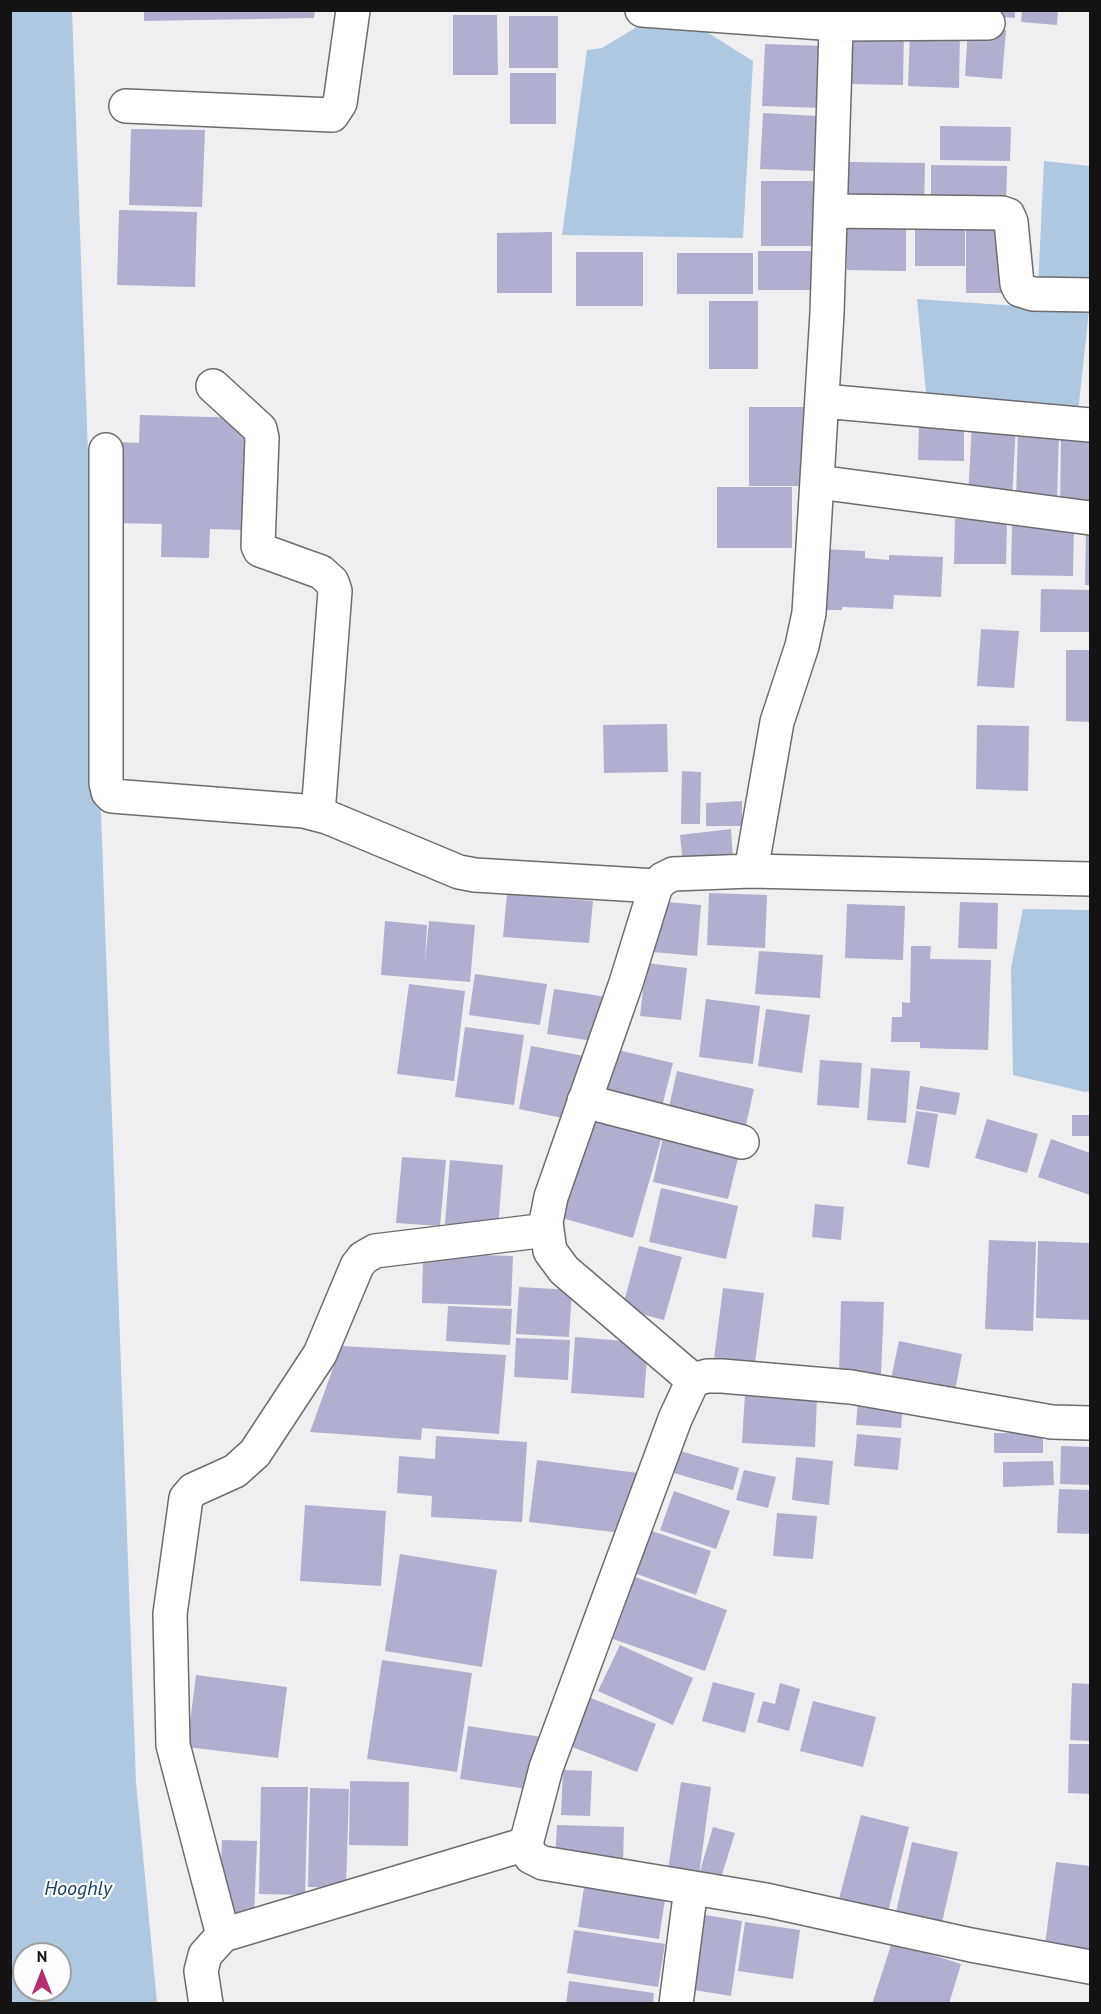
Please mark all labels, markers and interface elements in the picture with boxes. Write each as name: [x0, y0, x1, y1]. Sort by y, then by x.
water label: Hooghly: [44, 1877, 112, 1901]
north arrow: [12, 1942, 72, 2002]
text: N: [37, 1946, 47, 1966]

